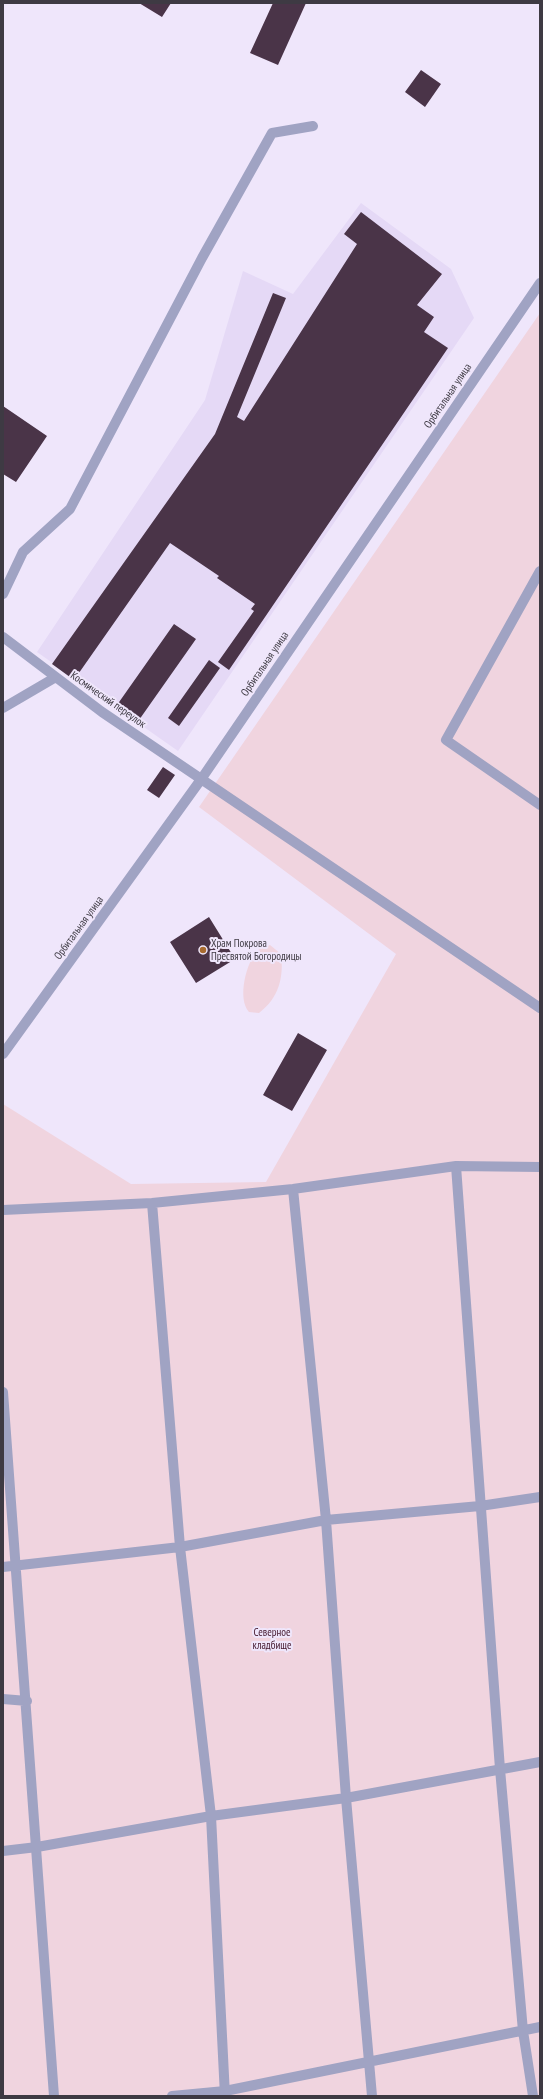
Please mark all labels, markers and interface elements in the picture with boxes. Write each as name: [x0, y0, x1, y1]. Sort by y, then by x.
street label: Орбитальная улица: [421, 361, 475, 431]
street label: Орбитальная улица: [238, 629, 292, 699]
street label: Космический переулок: [68, 669, 148, 731]
street label: Орбитальная улица: [52, 894, 106, 962]
place label: Храм Покрова Пресвятой Богородицы: [211, 937, 301, 963]
marker: Храм Покрова Пресвятой Богородицы: [198, 945, 208, 955]
park label: Северное кладбище: [253, 1626, 291, 1652]

